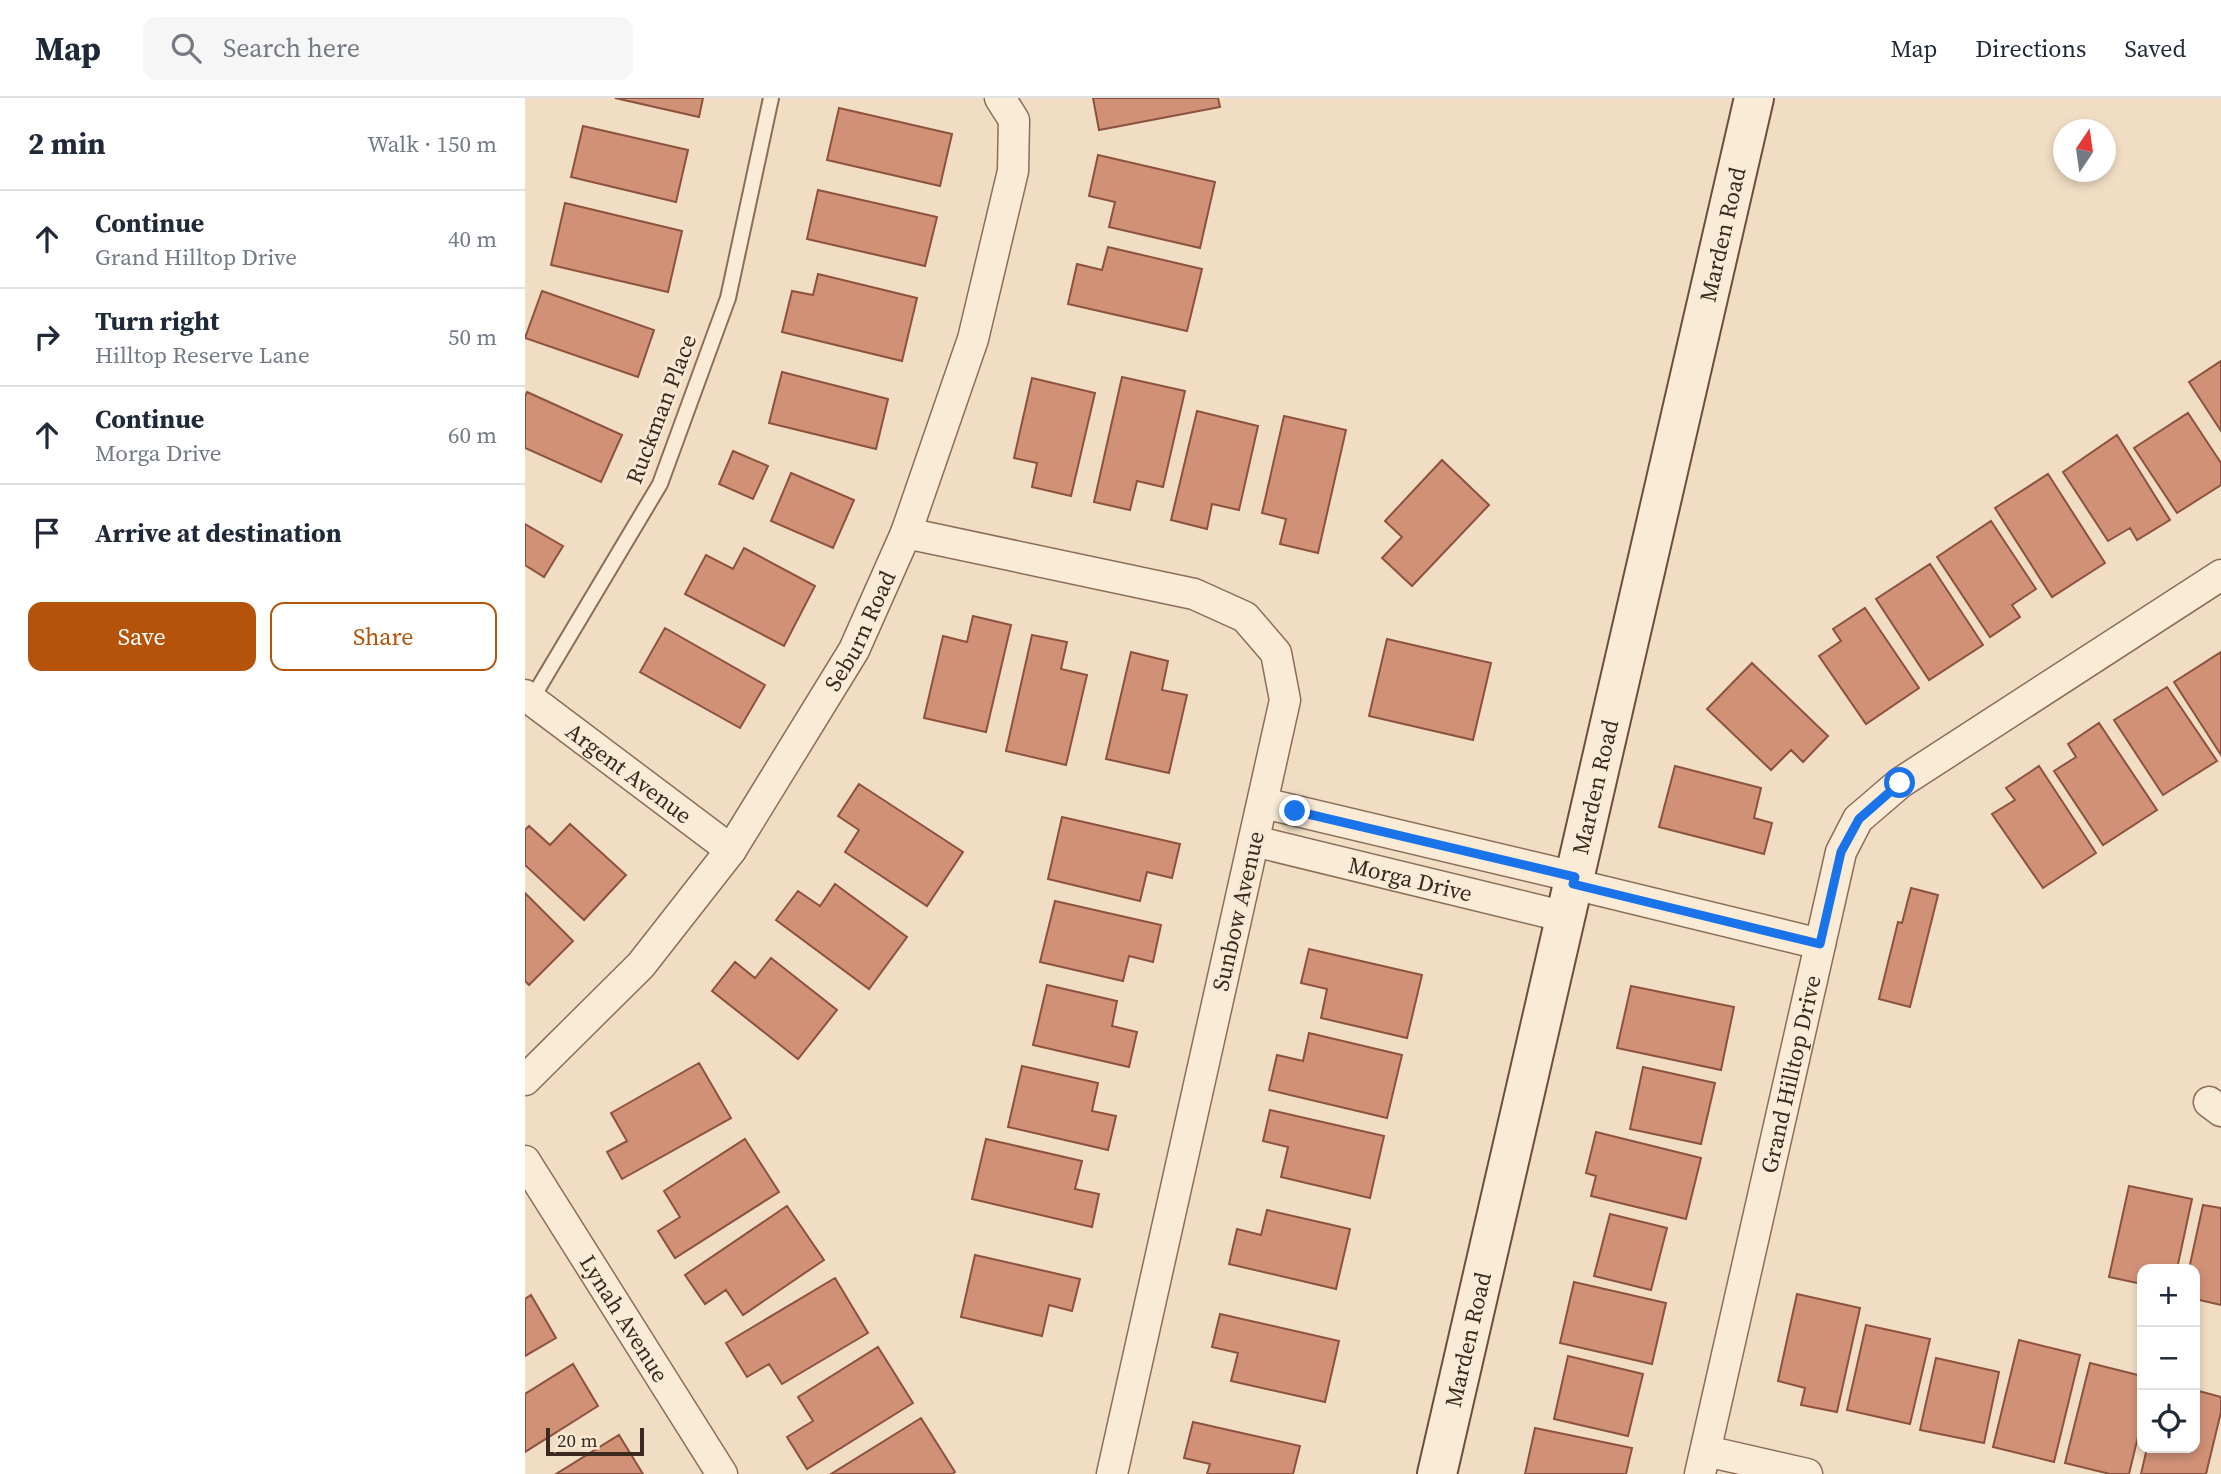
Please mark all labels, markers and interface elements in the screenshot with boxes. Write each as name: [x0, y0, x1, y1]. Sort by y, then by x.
search box: [143, 17, 633, 80]
text: Map: [35, 26, 101, 71]
icon: search: [167, 29, 205, 67]
text: Search here: [223, 30, 360, 66]
text: Map: [1890, 32, 1937, 65]
text: Directions: [1975, 32, 2086, 65]
text: Saved: [2124, 32, 2186, 65]
north arrow: [2053, 119, 2116, 182]
text: 2 min: [28, 123, 106, 164]
text: Walk · 150 m: [367, 128, 497, 160]
street label: Marden Road: [1692, 164, 1754, 305]
text: Continue: [95, 205, 204, 241]
icon: ahead: [28, 220, 66, 258]
text: 40 m: [448, 223, 497, 255]
text: Grand Hilltop Drive: [95, 241, 297, 273]
text: Turn right: [95, 303, 219, 339]
icon: right: [28, 318, 66, 356]
text: 50 m: [448, 321, 497, 353]
street label: Ruckman Place: [618, 330, 704, 488]
text: Hilltop Reserve Lane: [95, 339, 310, 371]
text: Continue: [95, 401, 204, 437]
icon: ahead: [28, 416, 66, 454]
text: 60 m: [448, 419, 497, 451]
text: Morga Drive: [95, 437, 221, 469]
icon: arrive: [28, 514, 66, 552]
text: Arrive at destination: [95, 515, 342, 551]
street label: Seburn Road: [816, 566, 903, 697]
button: Save: [28, 602, 256, 671]
button: Share: [270, 602, 497, 671]
street label: Argent Avenue: [559, 715, 699, 831]
street label: Marden Road: [1564, 716, 1626, 858]
route start: [1884, 767, 1915, 798]
route end: [1279, 795, 1310, 826]
street label: Sunbow Avenue: [1204, 828, 1272, 994]
street label: Morga Drive: [1345, 849, 1476, 910]
street label: Grand Hilltop Drive: [1753, 972, 1829, 1176]
street label: Lynah Avenue: [572, 1248, 676, 1388]
map controls: [2137, 1264, 2200, 1453]
button: +: [2137, 1264, 2200, 1327]
street label: Marden Road: [1437, 1269, 1499, 1410]
button: −: [2137, 1327, 2200, 1390]
button: locate: [2137, 1390, 2200, 1453]
scale bar: [546, 1425, 644, 1457]
text: 20 m: [557, 1427, 598, 1453]

